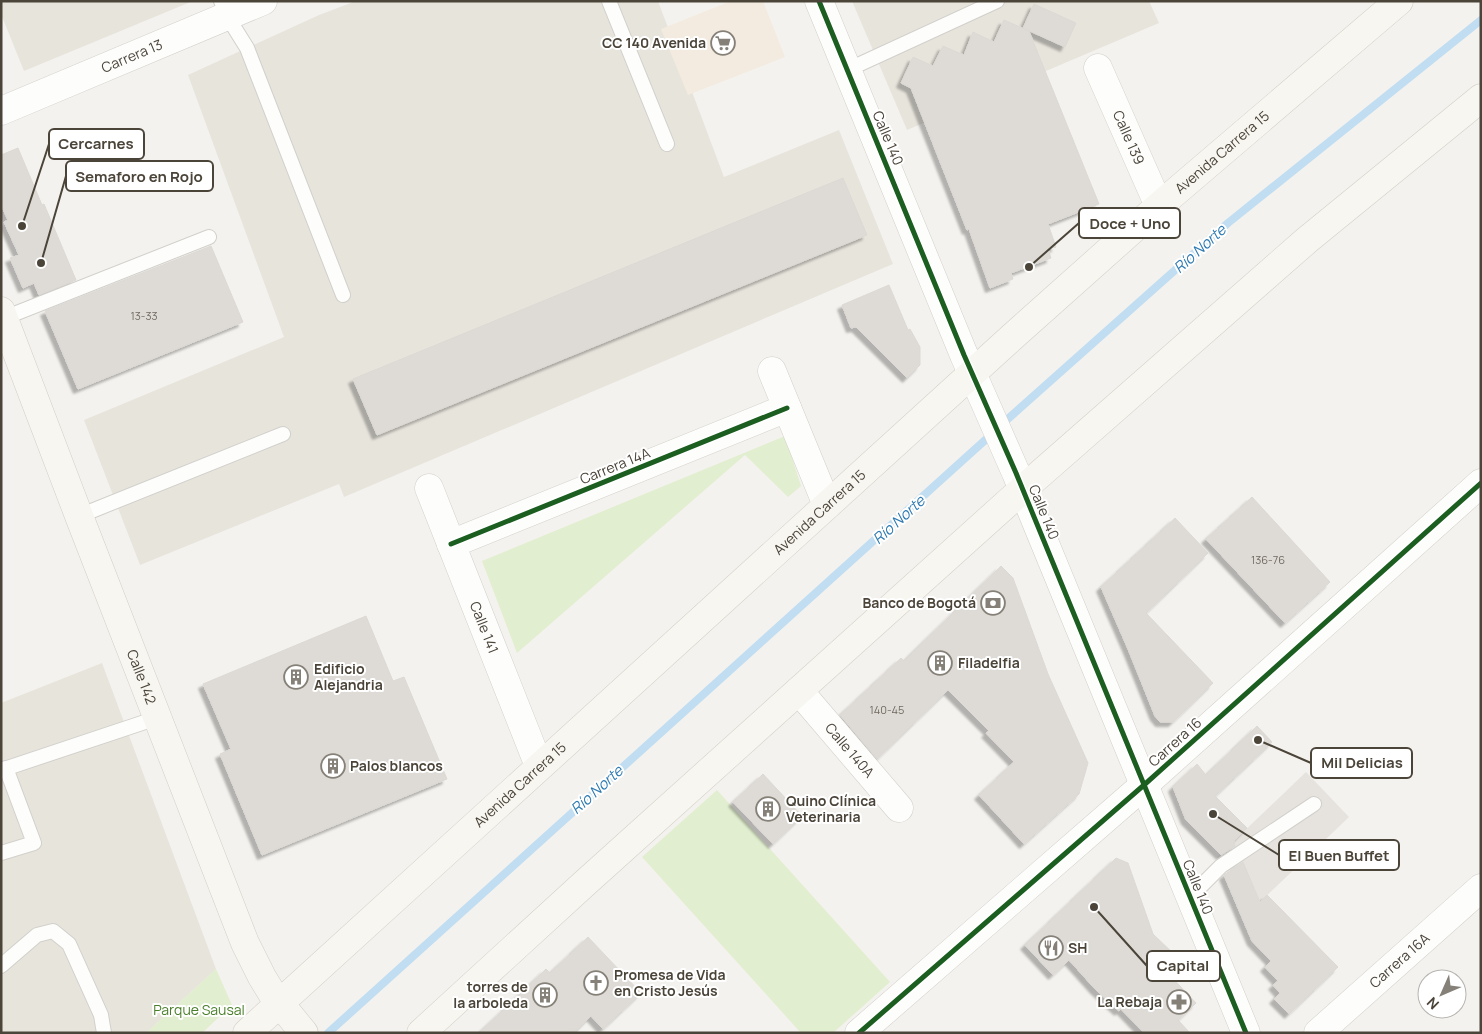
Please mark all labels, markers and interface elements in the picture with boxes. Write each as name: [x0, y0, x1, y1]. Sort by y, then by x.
supermarket icon: CC 140 Avenida: [710, 30, 736, 56]
place label: CC 140 Avenida: [602, 33, 706, 52]
street label: Carrera 13: [98, 34, 165, 77]
street label: Avenida Carrera 15: [1170, 106, 1273, 198]
street label: Calle 139: [1109, 107, 1149, 167]
street label: Calle 140: [868, 108, 908, 168]
callout: Cercarnes: [49, 129, 144, 159]
text: Cercarnes: [58, 133, 134, 154]
callout: Semaforo en Rojo: [66, 161, 213, 191]
text: Semaforo en Rojo: [75, 166, 203, 187]
callout: Doce + Uno: [1079, 208, 1180, 238]
text: Doce + Uno: [1089, 213, 1171, 234]
water label: Río Norte: [1169, 219, 1231, 278]
house number: 13-33: [130, 308, 158, 323]
street label: Carrera 14A: [577, 443, 653, 488]
street label: Avenida Carrera 15: [769, 465, 869, 559]
street label: Calle 140: [1025, 482, 1064, 542]
water label: Río Norte: [868, 490, 930, 549]
house number: 136-76: [1251, 552, 1285, 567]
bank icon: Banco de Bogotá: [980, 590, 1006, 616]
place label: Banco de Bogotá: [862, 593, 976, 612]
street label: Calle 141: [466, 598, 504, 656]
street label: Calle 142: [123, 647, 161, 707]
building icon: Filadelfia: [927, 650, 953, 676]
place label: Filadelfia: [958, 653, 1020, 672]
place label: Edificio Alejandria: [314, 659, 383, 694]
building icon: Edificio Alejandria: [283, 664, 309, 690]
house number: 140-45: [870, 702, 904, 717]
street label: Carrera 16: [1144, 713, 1205, 771]
street label: Calle 140A: [821, 719, 879, 782]
street label: Avenida Carrera 15: [469, 737, 570, 831]
callout: Mil Delicias: [1311, 748, 1412, 778]
text: Mil Delicias: [1321, 752, 1403, 773]
building icon: Palos blancos: [320, 753, 346, 779]
place label: Palos blancos: [350, 756, 443, 775]
water label: Río Norte: [566, 760, 628, 819]
place label: Quino Clínica Veterinaria: [786, 791, 876, 826]
building icon: Quino Clínica Veterinaria: [755, 796, 781, 822]
callout: El Buen Buffet: [1279, 840, 1399, 870]
text: El Buen Buffet: [1289, 845, 1389, 866]
street label: Calle 140: [1179, 857, 1218, 917]
street label: Carrera 16A: [1365, 928, 1433, 992]
restaurant icon: SH: [1038, 935, 1064, 961]
place label: SH: [1068, 938, 1087, 957]
callout: Capital: [1147, 951, 1220, 981]
text: Capital: [1157, 955, 1209, 976]
place label: Promesa de Vida en Cristo Jesús: [614, 965, 726, 1000]
north arrow: [1417, 969, 1467, 1019]
church icon: Promesa de Vida en Cristo Jesús: [583, 970, 609, 996]
place label: torres de la arboleda: [453, 977, 528, 1012]
building icon: torres de la arboleda: [532, 982, 558, 1008]
pharmacy icon: La Rebaja: [1166, 989, 1192, 1015]
place label: La Rebaja: [1097, 992, 1162, 1011]
text: N: [1422, 993, 1443, 1014]
park label: Parque Sausal: [153, 1000, 245, 1019]

